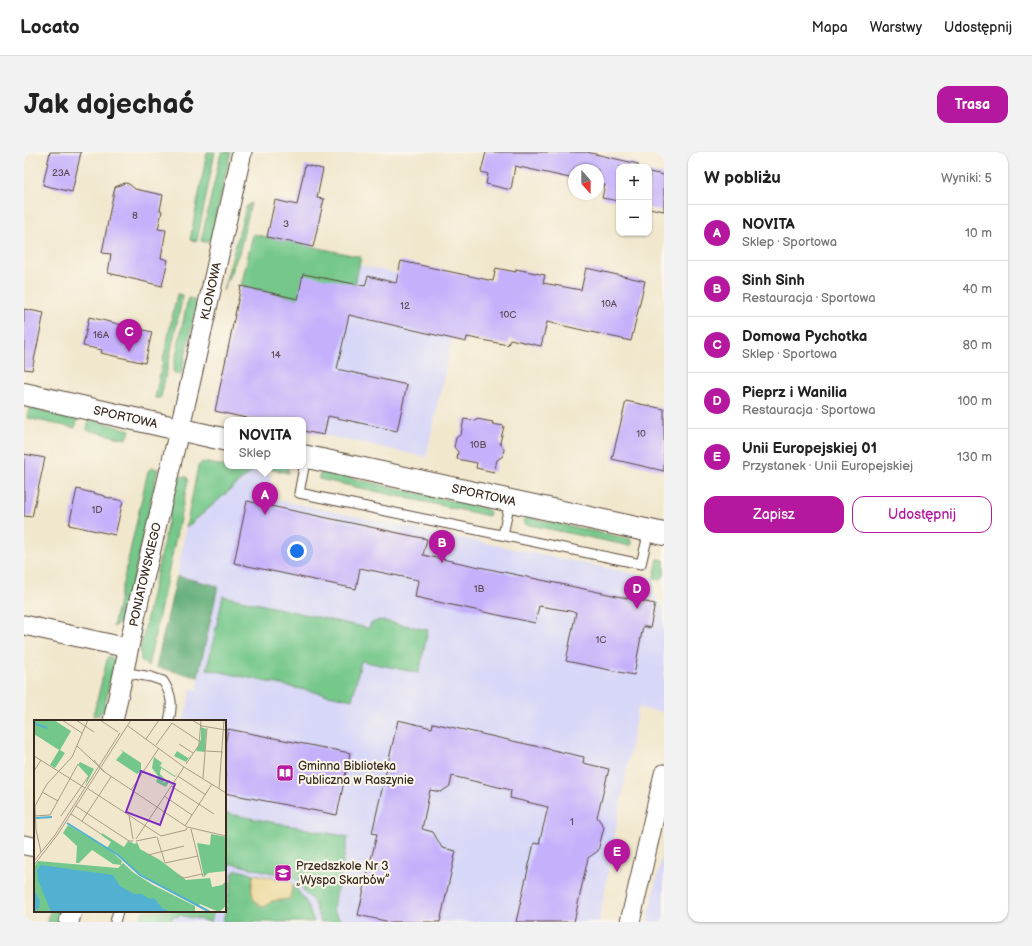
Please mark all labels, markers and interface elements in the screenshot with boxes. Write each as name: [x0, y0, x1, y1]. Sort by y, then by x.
text: Locato: [20, 16, 80, 39]
text: Mapa: [812, 19, 848, 36]
text: Warstwy: [870, 19, 922, 36]
text: Udostępnij: [944, 19, 1012, 36]
button: Trasa: [937, 86, 1008, 123]
text: Jak dojechać: [24, 88, 194, 121]
north arrow: [568, 164, 604, 200]
map controls: [616, 164, 652, 236]
button: +: [616, 164, 652, 200]
house number: 23A: [52, 167, 71, 179]
text: W pobliżu: [704, 168, 781, 188]
text: Wyniki: 5: [941, 170, 992, 186]
button: −: [616, 200, 652, 236]
house number: 8: [132, 210, 138, 222]
text: NOVITA: [742, 215, 795, 234]
house number: 3: [283, 218, 289, 230]
text: A: [713, 225, 721, 241]
text: 10 m: [965, 225, 992, 241]
text: Sklep · Sportowa: [742, 234, 837, 250]
street label: KLONOWA: [197, 260, 225, 321]
text: Sinh Sinh: [742, 271, 805, 290]
text: B: [712, 281, 722, 297]
text: 40 m: [962, 281, 992, 297]
text: Restauracja · Sportowa: [742, 290, 875, 306]
house number: 10A: [601, 298, 618, 310]
house number: 12: [400, 300, 410, 312]
house number: 10C: [500, 309, 516, 321]
pin: C: [116, 319, 142, 352]
text: Domowa Pychotka: [742, 327, 867, 346]
house number: 16A: [93, 329, 110, 341]
text: C: [712, 337, 722, 353]
text: 80 m: [963, 337, 992, 353]
text: Sklep · Sportowa: [742, 346, 837, 362]
house number: 14: [271, 349, 281, 361]
text: Pieprz i Wanilia: [742, 383, 847, 402]
text: D: [712, 393, 722, 409]
text: 100 m: [957, 393, 992, 409]
street label: SPORTOWA: [92, 402, 160, 432]
text: Restauracja · Sportowa: [742, 402, 875, 418]
popup: [224, 417, 306, 469]
text: NOVITA: [239, 426, 291, 445]
house number: 10: [636, 428, 646, 440]
house number: 10B: [470, 439, 486, 451]
text: Unii Europejskiej 01: [742, 439, 877, 458]
text: Sklep: [239, 445, 271, 461]
text: E: [713, 449, 721, 465]
text: 130 m: [957, 449, 992, 465]
text: Przystanek · Unii Europejskiej: [742, 458, 913, 474]
street label: SPORTOWA: [450, 481, 518, 509]
pin: A: [252, 482, 278, 515]
button: Zapisz: [704, 496, 844, 533]
button: Udostępnij: [852, 496, 992, 533]
house number: 1D: [91, 504, 103, 516]
street label: PONIATOWSKIEGO: [126, 521, 165, 628]
pin: B: [429, 530, 455, 563]
your location: [287, 541, 307, 561]
pin: D: [624, 576, 650, 609]
house number: 1B: [474, 583, 485, 595]
house number: 1C: [596, 634, 606, 646]
inset map: [34, 720, 226, 912]
place label: Gminna Biblioteka Publiczna w Raszynie: [298, 759, 414, 788]
library icon: Gminna Biblioteka Publiczna w Raszynie: [275, 763, 295, 783]
house number: 1: [570, 816, 574, 828]
pin: E: [604, 839, 630, 872]
place label: Przedszkole Nr 3 „Wyspa Skarbów”: [296, 859, 390, 888]
school or university icon: Przedszkole Nr 3 „Wyspa Skarbów”: [273, 863, 293, 883]

